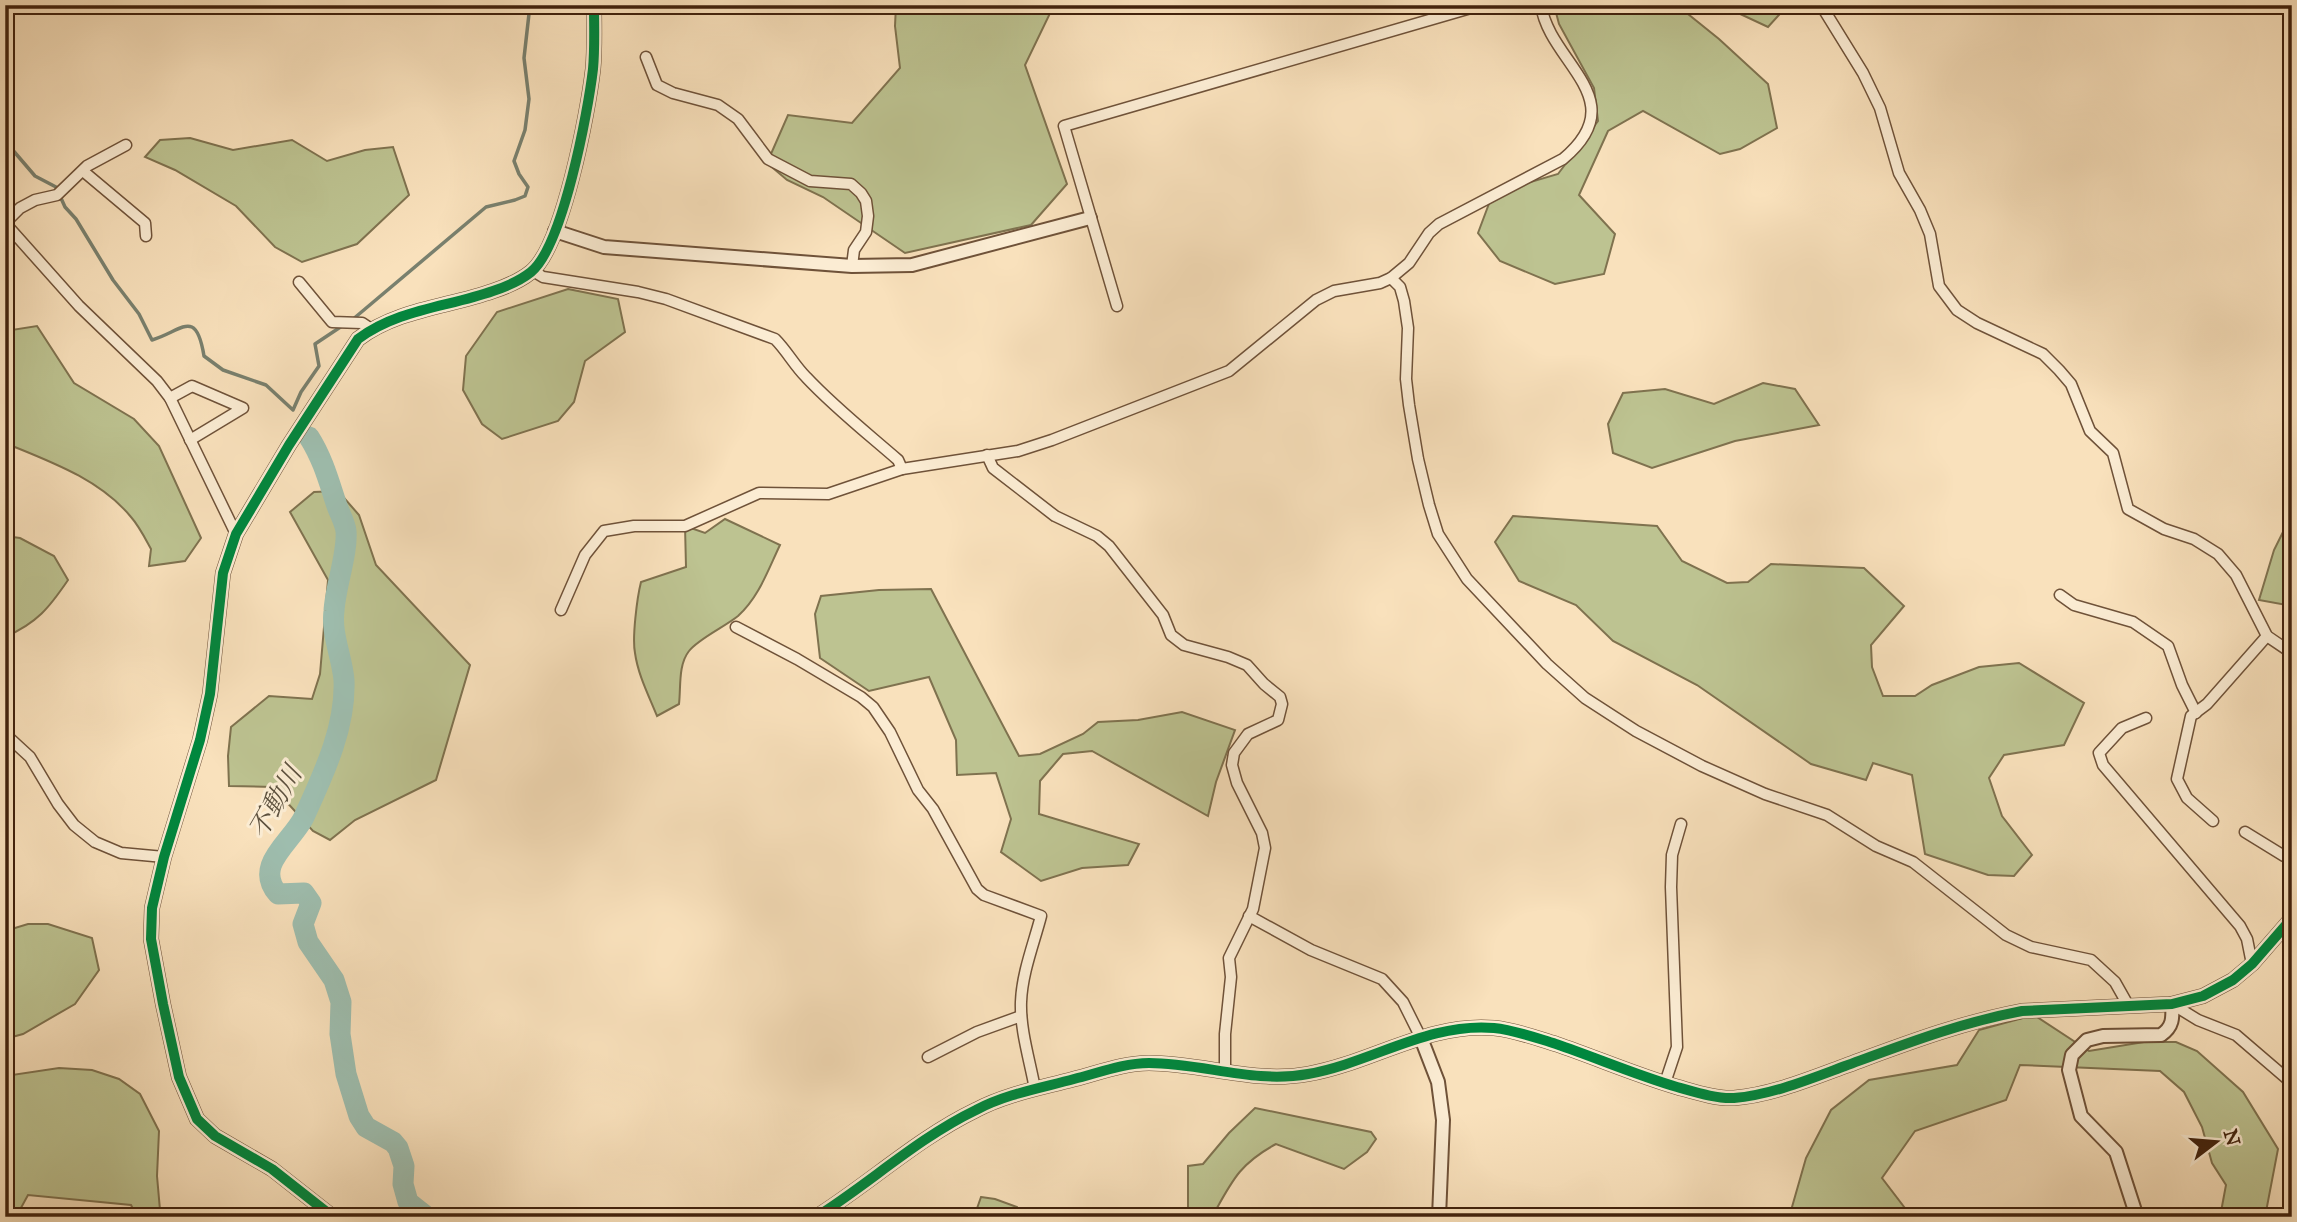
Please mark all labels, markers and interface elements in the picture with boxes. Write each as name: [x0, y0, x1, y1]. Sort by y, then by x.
water label: 不動川: [242, 758, 310, 844]
north arrow: [2182, 1106, 2252, 1176]
text: N: [2219, 1127, 2245, 1148]

